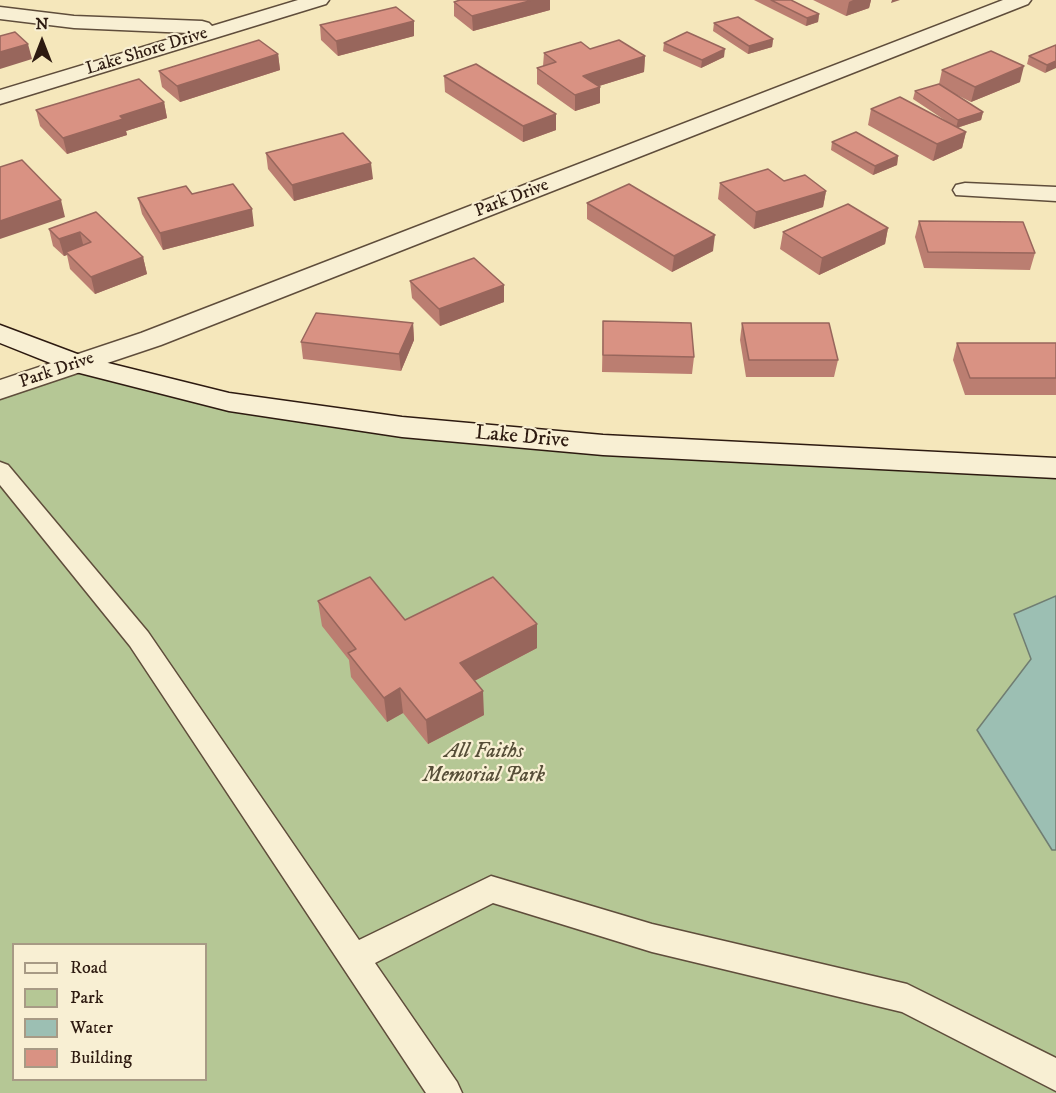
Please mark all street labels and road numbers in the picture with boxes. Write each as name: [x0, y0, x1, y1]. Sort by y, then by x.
street label: Lake Shore Drive: [83, 23, 211, 81]
street label: Park Drive: [472, 175, 552, 223]
street label: Park Drive: [17, 348, 97, 394]
street label: Lake Drive: [474, 421, 570, 455]

